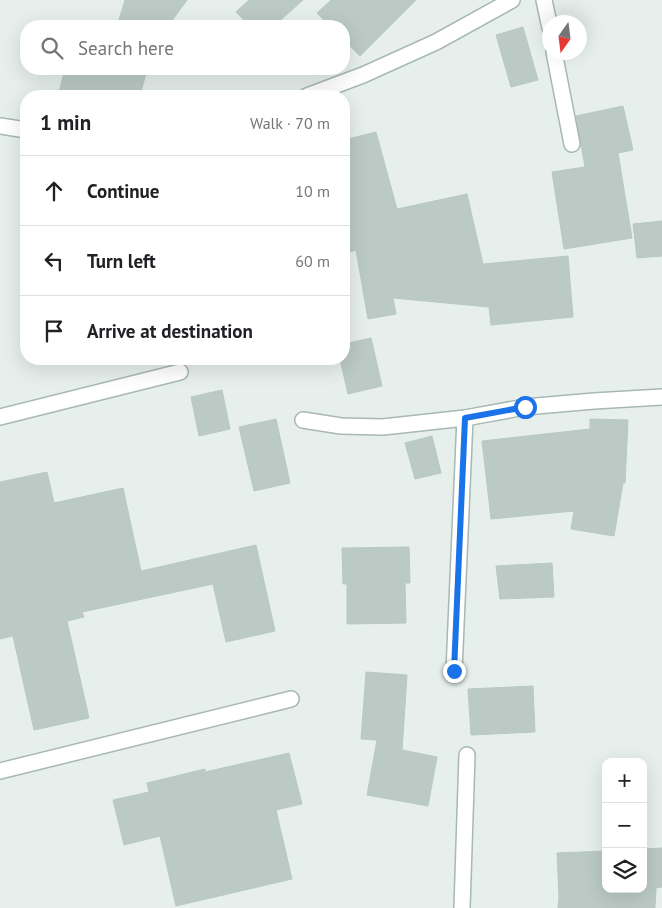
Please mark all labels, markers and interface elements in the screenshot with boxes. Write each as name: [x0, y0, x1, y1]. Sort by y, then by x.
north arrow: [542, 15, 587, 60]
search box: [20, 20, 350, 75]
icon: search: [38, 34, 66, 62]
text: Search here: [78, 36, 174, 60]
text: 1 min: [40, 109, 91, 136]
text: Walk · 70 m: [250, 113, 330, 133]
icon: ahead: [40, 177, 68, 205]
text: Continue: [87, 179, 159, 203]
text: 10 m: [295, 181, 330, 201]
icon: left: [40, 247, 68, 275]
text: Turn left: [87, 249, 156, 273]
text: 60 m: [295, 251, 330, 271]
icon: arrive: [40, 317, 68, 345]
text: Arrive at destination: [87, 319, 253, 343]
route start: [514, 396, 537, 419]
route end: [443, 660, 466, 683]
map controls: [602, 758, 647, 893]
button: +: [602, 758, 647, 803]
button: −: [602, 803, 647, 848]
button: layers: [602, 848, 647, 893]

